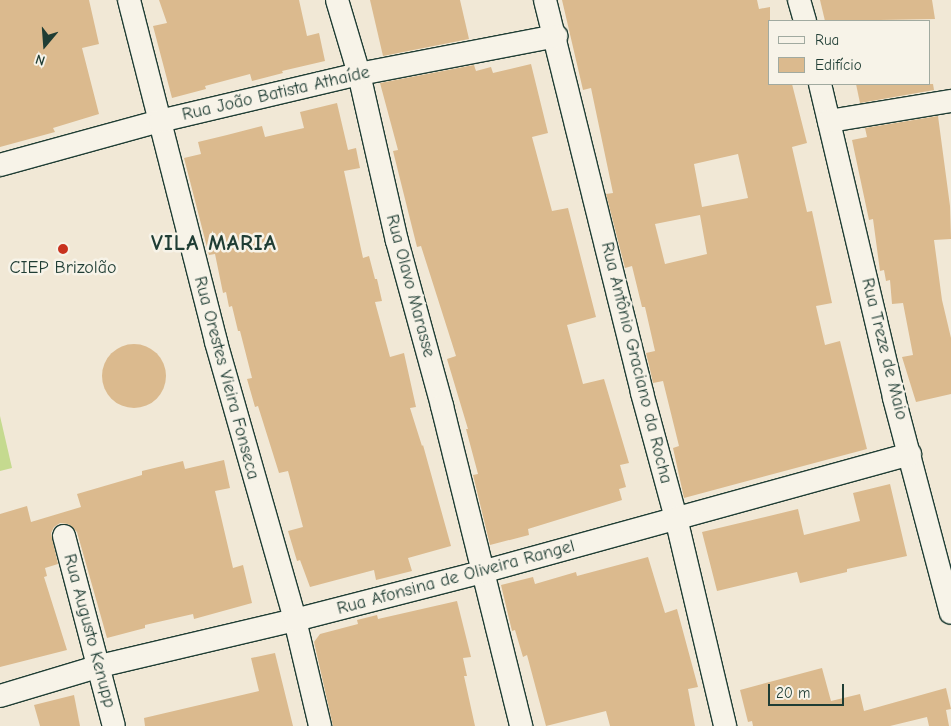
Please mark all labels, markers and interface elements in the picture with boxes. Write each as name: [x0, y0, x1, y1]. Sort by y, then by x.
north arrow: [20, 20, 70, 70]
legend: [768, 20, 931, 85]
text: Rua: [815, 31, 839, 49]
text: N: [33, 50, 47, 69]
text: Edifício: [815, 56, 862, 74]
street label: Rua João Batista Athaíde: [180, 62, 372, 126]
street label: Rua Olavo Marasse: [381, 212, 439, 360]
district label: VILA MARIA: [150, 231, 278, 257]
street label: Rua Antônio Graciano da Rocha: [595, 240, 677, 486]
marker: CIEP Brizolão: [57, 243, 69, 255]
place label: CIEP Brizolão: [9, 257, 117, 279]
street label: Rua Orestes Vieira Fonseca: [188, 274, 264, 482]
street label: Rua Treze de Maio: [856, 276, 912, 422]
street label: Rua Afonsina de Oliveira Rangel: [335, 536, 577, 620]
street label: Rua Augusto Kenupp: [58, 552, 120, 710]
scale bar: [771, 674, 847, 706]
text: 20 m: [776, 684, 810, 702]

